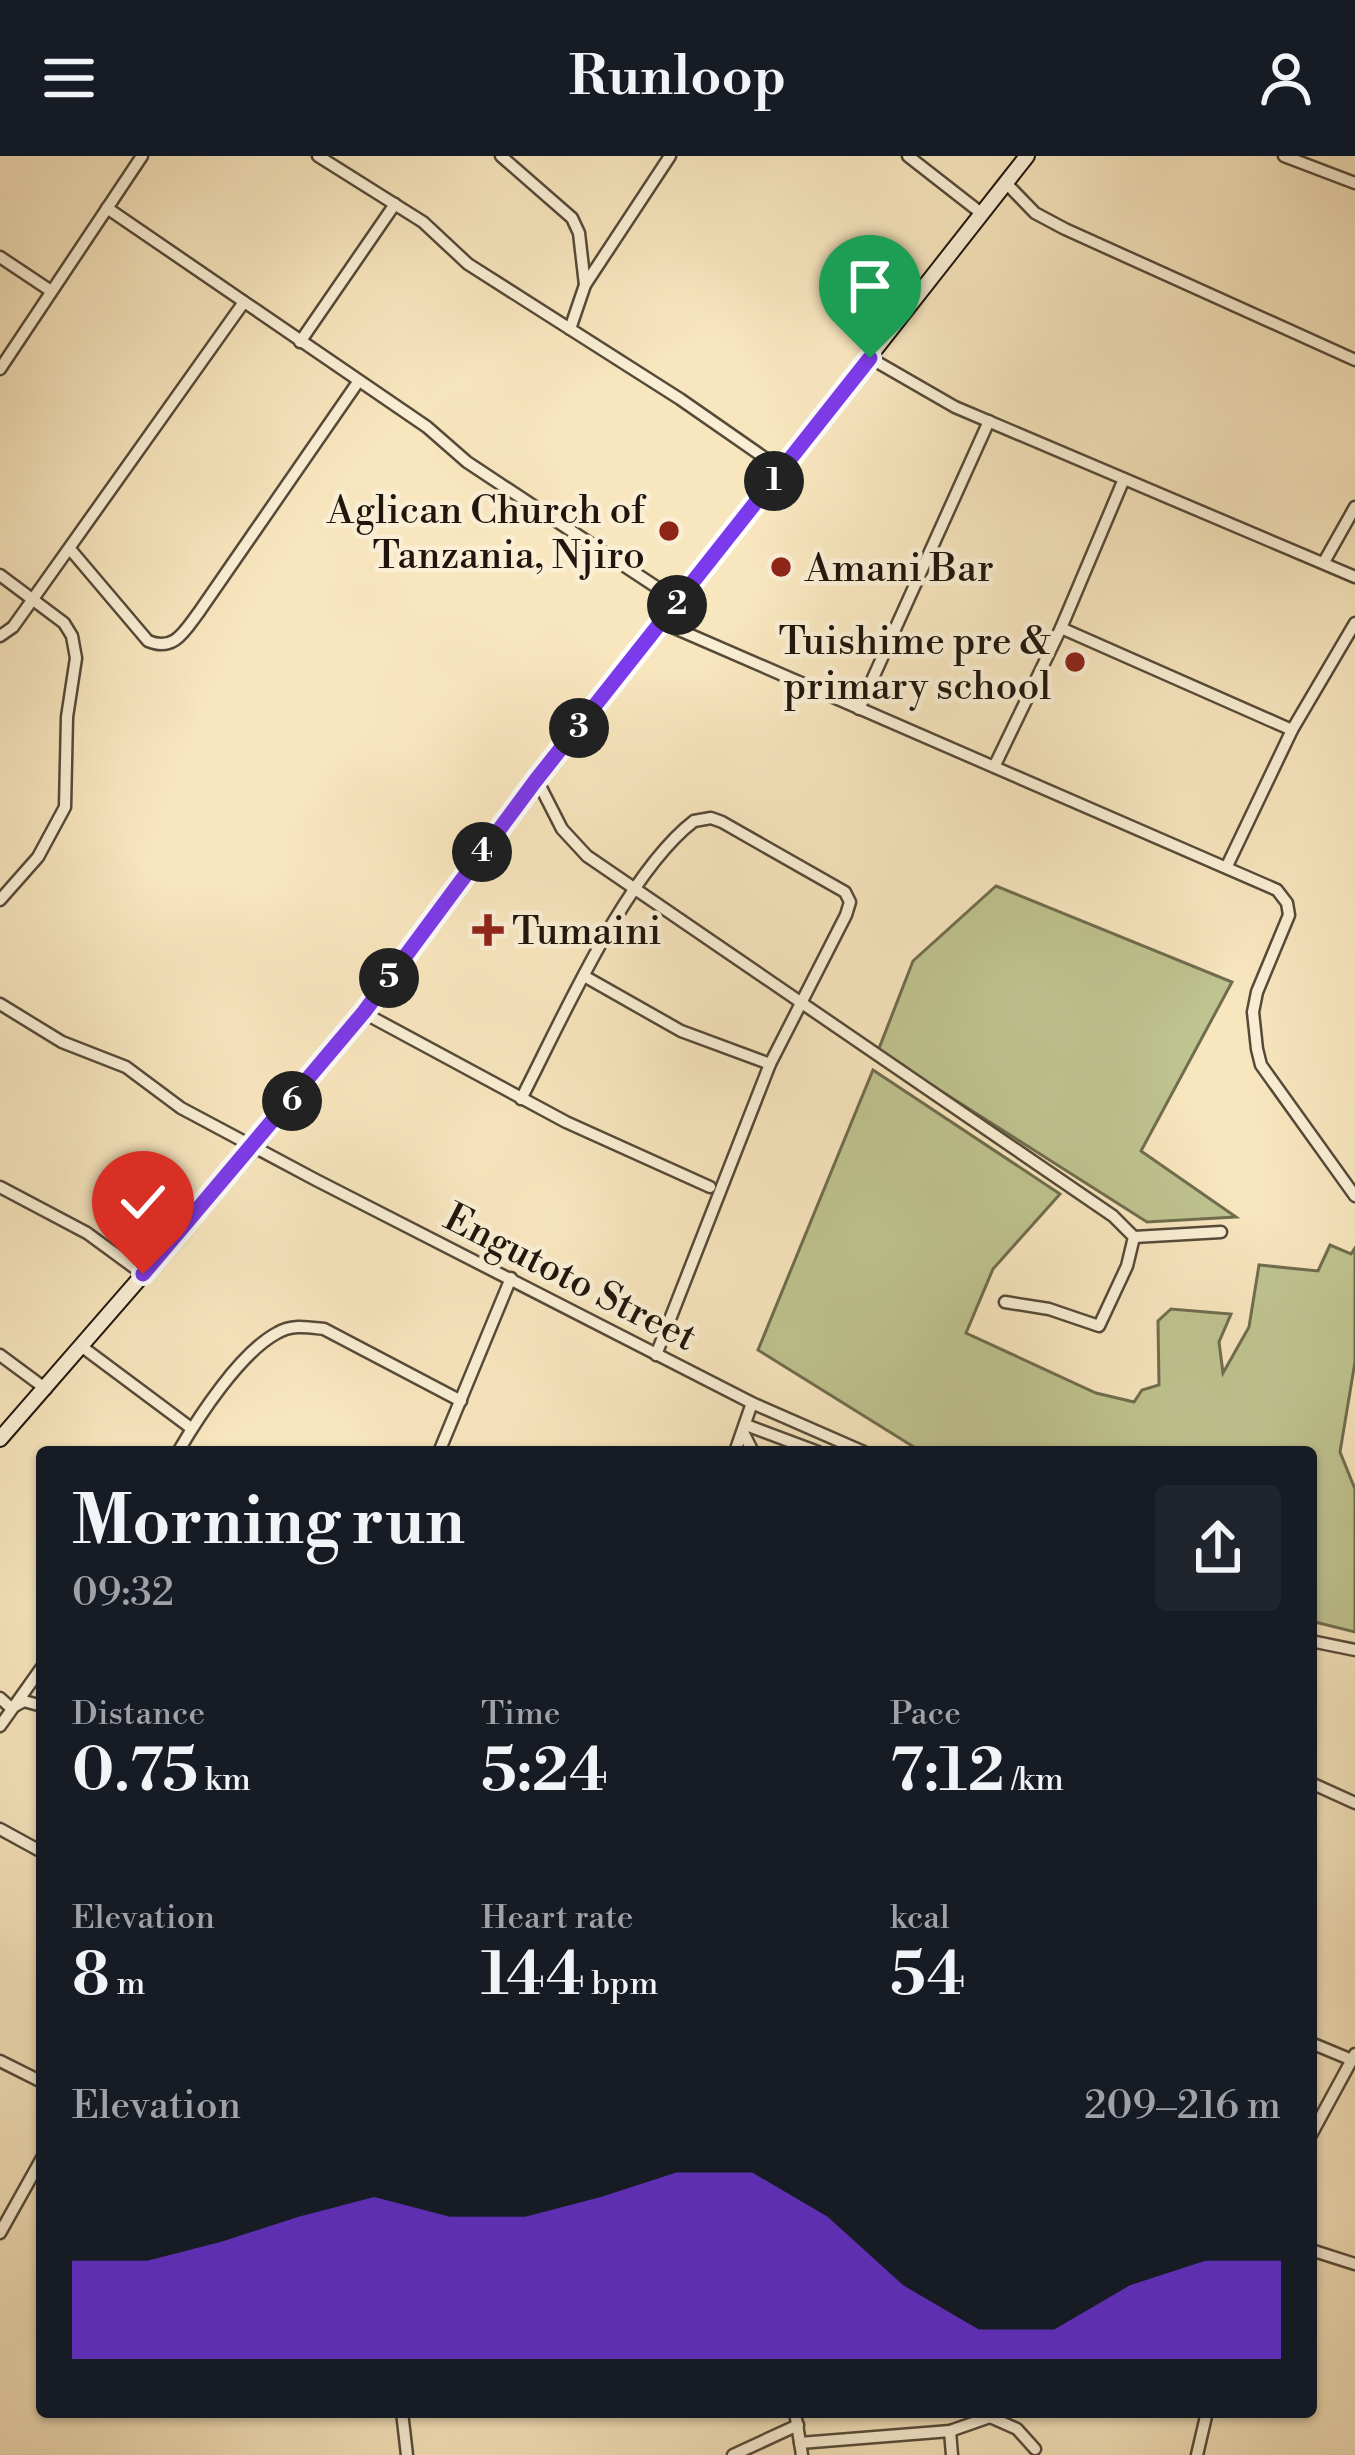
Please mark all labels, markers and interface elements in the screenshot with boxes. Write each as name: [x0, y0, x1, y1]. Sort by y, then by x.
text: Runloop: [569, 44, 786, 112]
icon: menu: [36, 45, 102, 111]
icon: person: [1253, 45, 1319, 111]
pin: [819, 235, 921, 358]
icon: arrive: [837, 253, 903, 319]
pin: 1: [744, 451, 804, 511]
text: 1: [766, 460, 782, 501]
place label: Aglican Church of Tanzania, Njiro: [326, 487, 647, 581]
marker: Aglican Church of Tanzania, Njiro: [656, 518, 682, 544]
place label: Amani Bar: [804, 545, 994, 594]
marker: Amani Bar: [768, 554, 794, 580]
pin: 2: [647, 575, 707, 635]
text: 2: [667, 584, 687, 625]
place label: Tuishime pre & primary school: [779, 618, 1051, 712]
marker: Tuishime pre & primary school: [1062, 649, 1088, 675]
pin: 3: [549, 698, 609, 758]
text: 3: [569, 707, 589, 748]
pin: 4: [452, 822, 512, 882]
text: 4: [471, 831, 493, 872]
place label: Tumaini: [512, 908, 661, 957]
marker: Tumaini: [475, 917, 501, 943]
pin: 5: [359, 948, 419, 1008]
text: 5: [379, 957, 399, 998]
pin: 6: [262, 1071, 322, 1131]
text: 6: [282, 1080, 302, 1121]
pin: [92, 1151, 194, 1274]
icon: check: [110, 1169, 176, 1235]
street label: Engutoto Street: [435, 1194, 704, 1363]
text: Morning run: [72, 1482, 465, 1565]
button: share: [1155, 1485, 1281, 1611]
text: 09:32: [72, 1569, 174, 1618]
text: Distance: [72, 1694, 205, 1735]
text: Time: [481, 1694, 560, 1735]
text: Pace: [890, 1694, 961, 1735]
text: 0.75: [72, 1735, 198, 1810]
text: 5:24: [481, 1735, 608, 1810]
text: 7:12: [890, 1735, 1005, 1810]
text: km: [198, 1760, 251, 1801]
text: /km: [1005, 1760, 1064, 1801]
text: Elevation: [72, 1898, 215, 1939]
text: Heart rate: [481, 1898, 633, 1939]
text: kcal: [890, 1898, 950, 1939]
text: 8: [72, 1939, 110, 2014]
text: 144: [481, 1939, 585, 2014]
text: 54: [890, 1939, 966, 2014]
text: m: [110, 1964, 145, 2005]
text: bpm: [585, 1964, 658, 2005]
text: Elevation: [72, 2082, 241, 2131]
text: 209–216 m: [1084, 2082, 1281, 2131]

